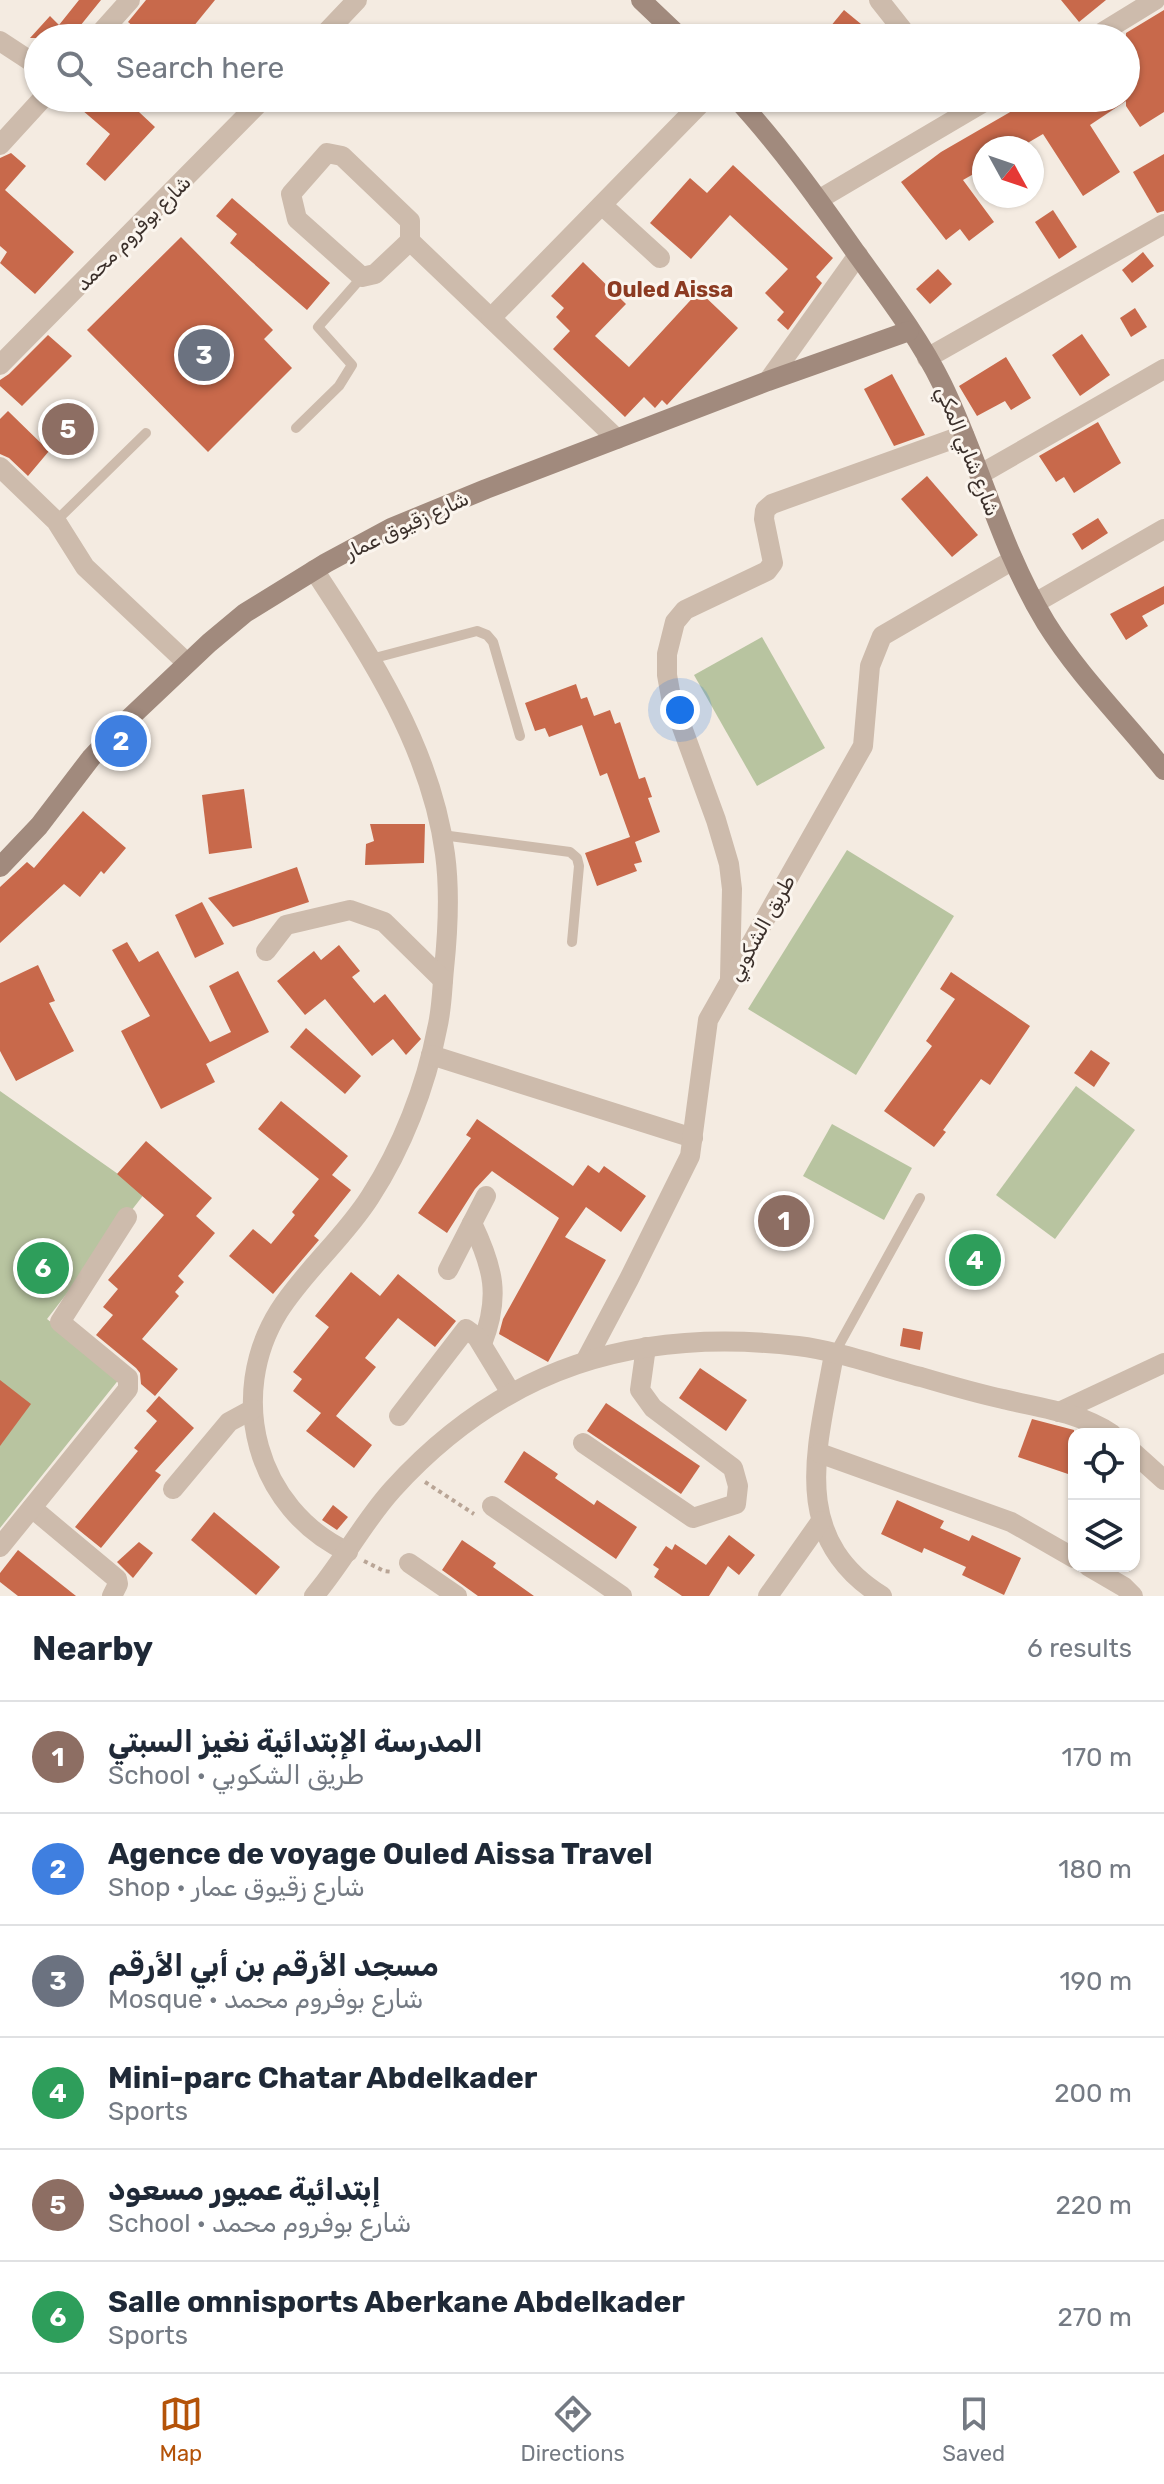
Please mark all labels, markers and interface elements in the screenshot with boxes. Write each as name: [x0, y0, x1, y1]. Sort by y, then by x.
search box: [24, 24, 1140, 112]
icon: search: [52, 46, 96, 90]
text: Search here: [116, 50, 284, 86]
north arrow: [972, 136, 1044, 208]
street label: شارع بوفروم محمد: [70, 170, 197, 297]
district label: Ouled Aissa: [607, 276, 733, 303]
pin: 3: [178, 325, 230, 385]
street label: شارع شابي المكي: [928, 382, 1005, 521]
pin: 5: [42, 399, 94, 459]
street label: شارع زقيوق عمار: [341, 486, 473, 566]
your location: [660, 690, 700, 730]
pin: 2: [95, 711, 147, 771]
street label: طريق الشكوبي: [722, 871, 803, 987]
pin: 1: [758, 1191, 810, 1251]
pin: 4: [949, 1230, 1001, 1290]
pin: 6: [17, 1238, 69, 1298]
map controls: [1068, 1428, 1140, 1572]
button: locate: [1068, 1428, 1140, 1500]
button: layers: [1068, 1500, 1140, 1572]
text: Nearby: [32, 1628, 153, 1669]
text: 6 results: [1027, 1633, 1132, 1664]
text: المدرسة الإبتدائية نغيز السبتي: [108, 1724, 483, 1760]
text: 1: [52, 1742, 64, 1773]
text: 170 m: [1062, 1742, 1132, 1773]
text: School · طريق الشكوبي: [108, 1760, 364, 1791]
text: Agence de voyage Ouled Aissa Travel: [108, 1836, 653, 1872]
text: 2: [50, 1854, 66, 1885]
text: 180 m: [1058, 1854, 1132, 1885]
text: Shop · شارع زقيوق عمار: [108, 1872, 365, 1903]
text: مسجد الأرقم بن أبي الأرقم: [108, 1948, 439, 1984]
text: 3: [49, 1966, 67, 1997]
text: 190 m: [1059, 1966, 1132, 1997]
text: Mosque · شارع بوفروم محمد: [108, 1984, 423, 2015]
text: Mini-parc Chatar Abdelkader: [108, 2060, 537, 2096]
text: 4: [49, 2078, 67, 2109]
text: 200 m: [1054, 2078, 1132, 2109]
text: Sports: [108, 2096, 188, 2127]
text: إبتدائية عميور مسعود: [108, 2172, 381, 2208]
text: 5: [50, 2190, 66, 2221]
text: 220 m: [1055, 2190, 1132, 2221]
text: School · شارع بوفروم محمد: [108, 2208, 411, 2239]
text: Salle omnisports Aberkane Abdelkader: [108, 2284, 685, 2320]
text: 6: [50, 2302, 66, 2333]
text: 270 m: [1057, 2302, 1132, 2333]
text: Sports: [108, 2320, 188, 2351]
tab: Map: [159, 2392, 203, 2467]
tab: Directions: [520, 2392, 625, 2467]
tab: Saved: [942, 2392, 1005, 2467]

